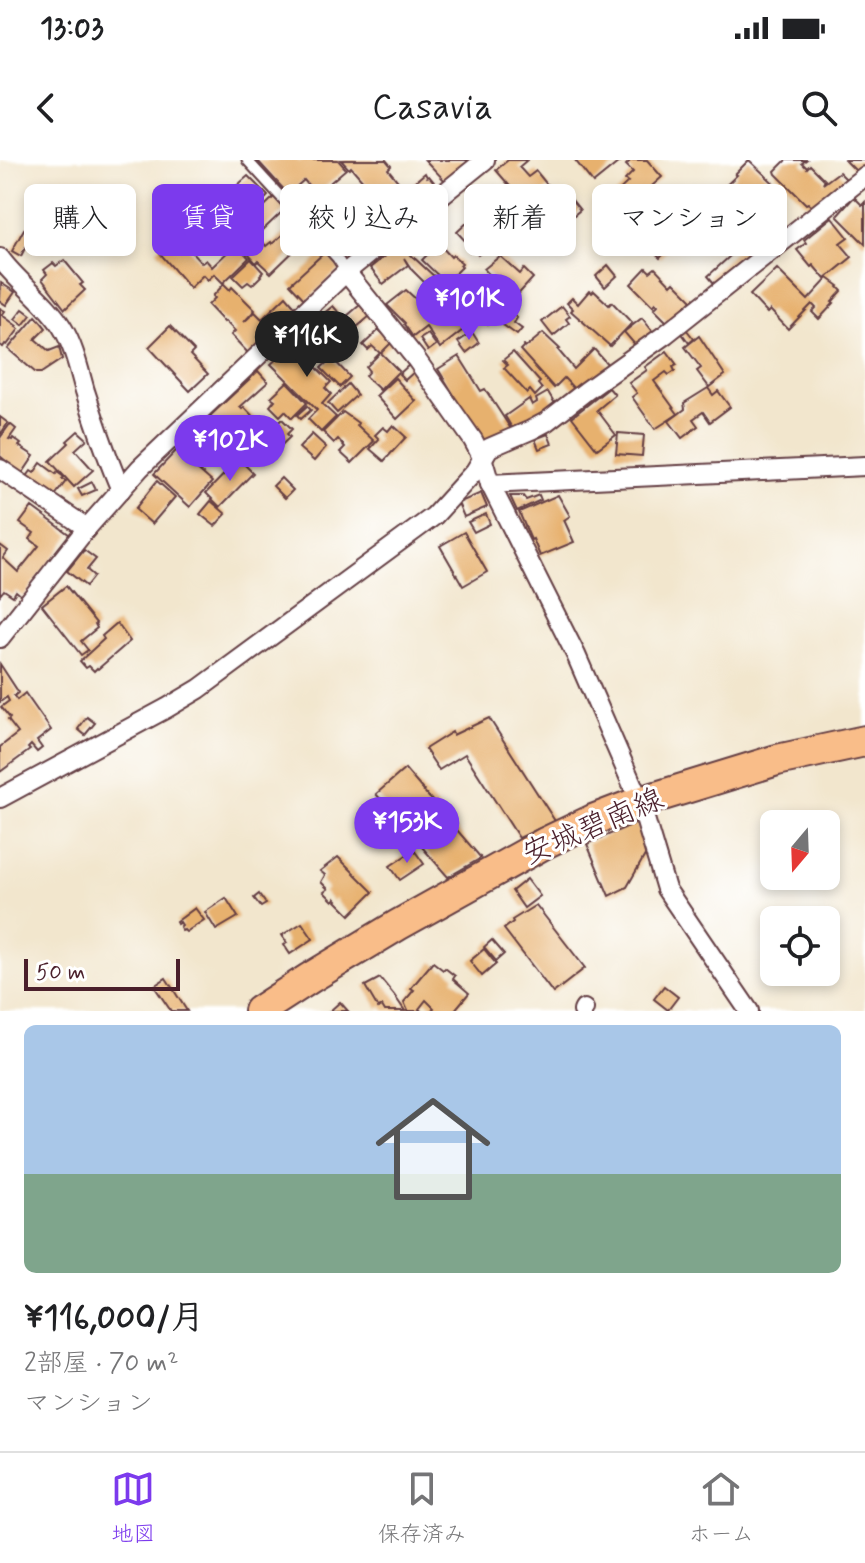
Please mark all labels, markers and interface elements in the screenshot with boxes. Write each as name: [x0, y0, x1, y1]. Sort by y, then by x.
text: 13:03: [40, 9, 104, 48]
text: Casavia: [372, 85, 493, 132]
icon: back: [24, 86, 68, 130]
icon: search: [797, 86, 841, 130]
chip: 購入: [24, 184, 136, 256]
chip: 賃貸: [152, 184, 264, 256]
chip: 絞り込み: [280, 184, 448, 256]
chip: 新着: [464, 184, 576, 256]
chip: マンション: [592, 184, 787, 256]
pin: ¥101K: [413, 274, 525, 342]
text: ¥101K: [434, 283, 504, 317]
pin: ¥116K: [251, 311, 363, 379]
text: ¥116K: [273, 320, 341, 354]
pin: ¥102K: [174, 415, 286, 483]
text: ¥102K: [192, 424, 268, 458]
street label: 安城碧南線: [516, 780, 670, 874]
pin: ¥153K: [351, 797, 463, 865]
text: ¥153K: [372, 806, 442, 840]
north arrow: [760, 810, 840, 890]
map controls: [760, 810, 840, 986]
button: locate: [760, 906, 840, 986]
scale bar: [24, 955, 180, 991]
text: 50 m: [36, 959, 85, 987]
icon: home: [361, 1077, 505, 1221]
text: ¥116,000/月: [24, 1296, 205, 1341]
text: 2部屋 · 70 m²: [24, 1347, 179, 1381]
text: マンション: [24, 1387, 153, 1421]
tab: 地図: [111, 1467, 155, 1549]
tab: 保存済み: [378, 1467, 466, 1549]
tab: ホーム: [689, 1467, 754, 1549]

